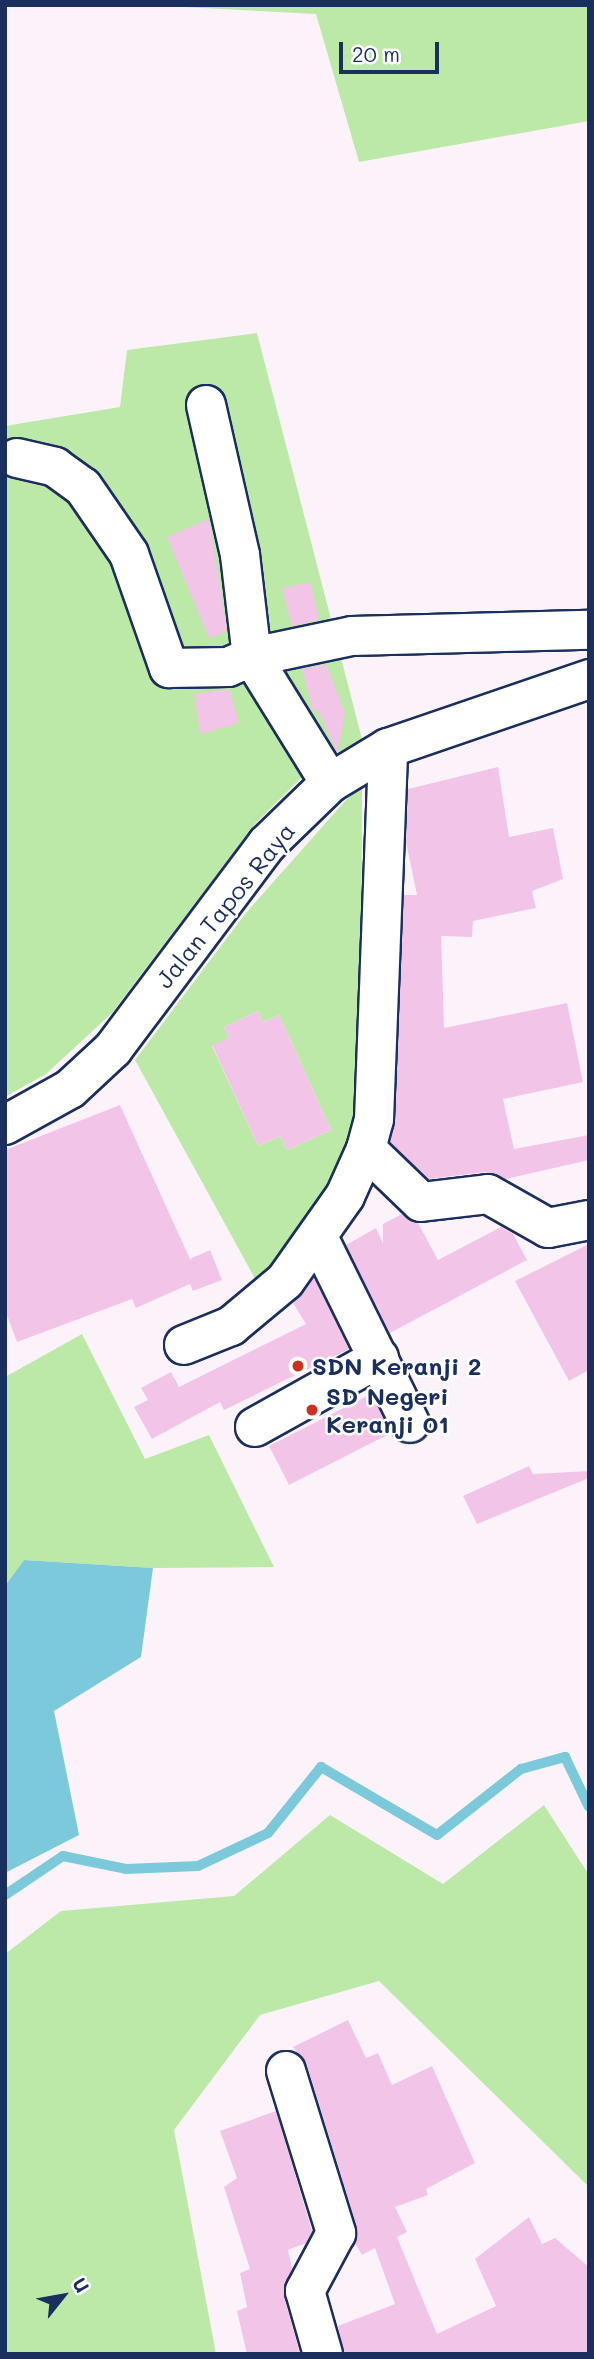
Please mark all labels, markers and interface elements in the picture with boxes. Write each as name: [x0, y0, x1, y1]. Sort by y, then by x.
scale bar: [342, 28, 442, 72]
text: 20 m: [352, 40, 400, 67]
street label: Jalan Tapos Raya: [149, 816, 301, 994]
place label: SDN Keranji 2: [312, 1352, 481, 1380]
marker: SDN Keranji 2: [290, 1358, 306, 1374]
place label: SD Negeri Keranji 01: [326, 1382, 449, 1438]
marker: SD Negeri Keranji 01: [304, 1402, 320, 1418]
north arrow: [28, 2261, 98, 2331]
text: U: [67, 2273, 96, 2297]

